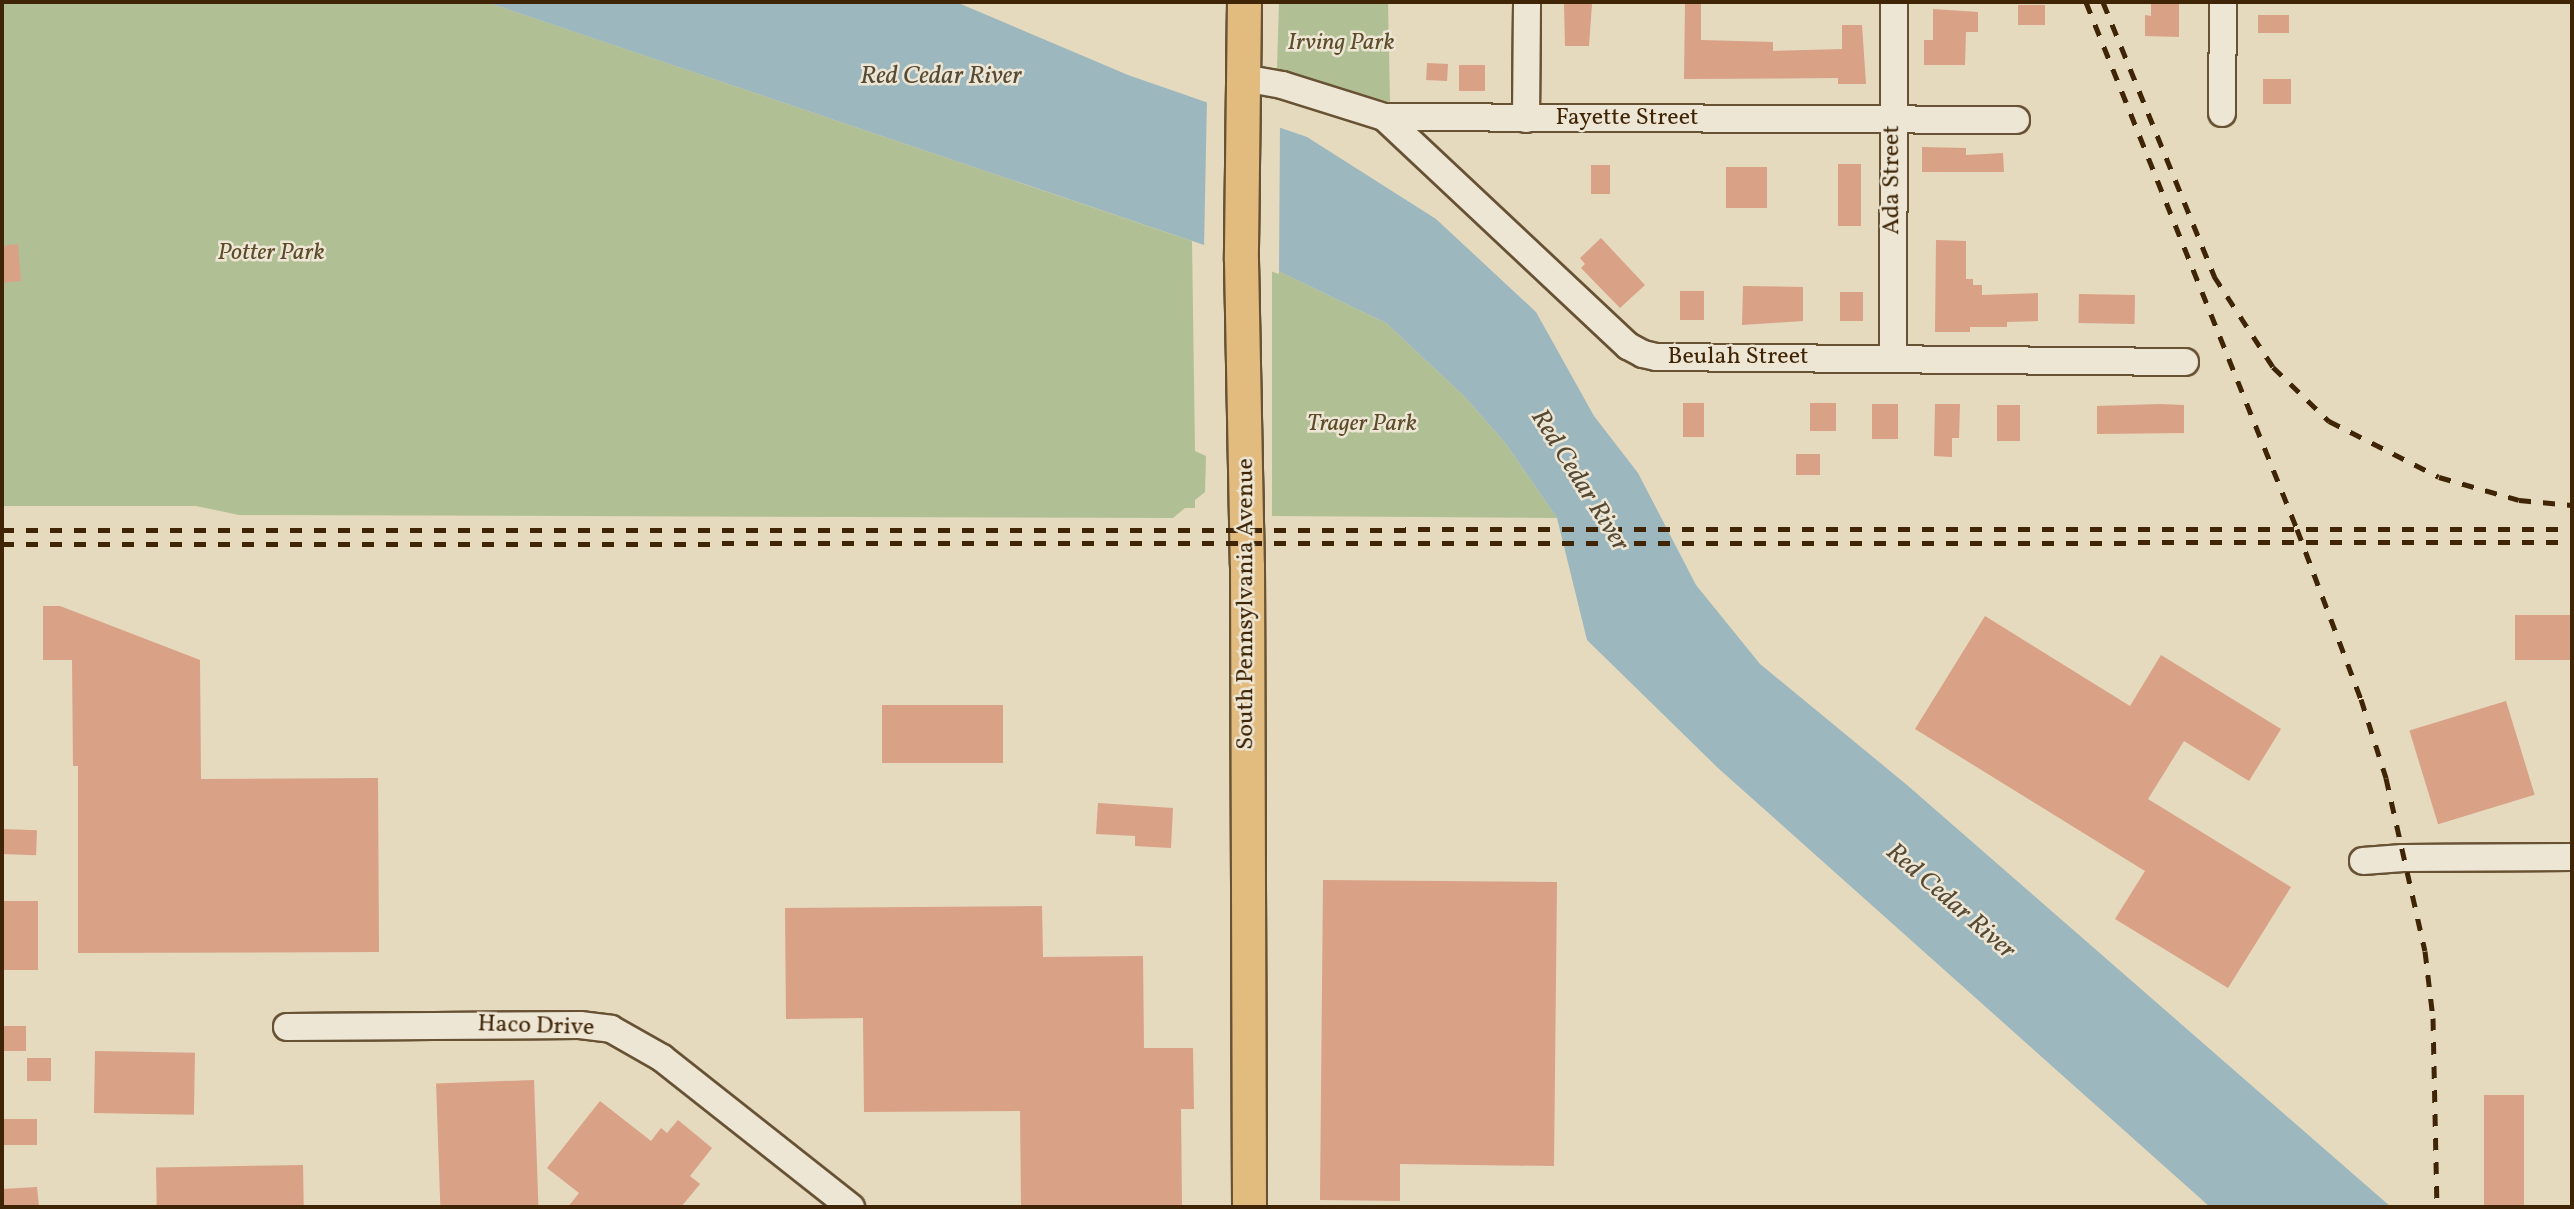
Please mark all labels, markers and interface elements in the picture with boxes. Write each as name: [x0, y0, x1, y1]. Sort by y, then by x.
park label: Irving Park: [1287, 30, 1395, 58]
water label: Red Cedar River: [860, 61, 1022, 93]
street label: Fayette Street: [1555, 105, 1699, 133]
street label: Ada Street: [1879, 125, 1907, 235]
park label: Potter Park: [217, 240, 325, 268]
street label: Beulah Street: [1668, 344, 1808, 372]
water label: Red Cedar River: [1523, 404, 1635, 558]
park label: Trager Park: [1307, 411, 1417, 439]
street label: South Pennsylvania Avenue: [1233, 458, 1261, 750]
water label: Red Cedar River: [1879, 837, 2021, 967]
street label: Haco Drive: [477, 1011, 595, 1043]

